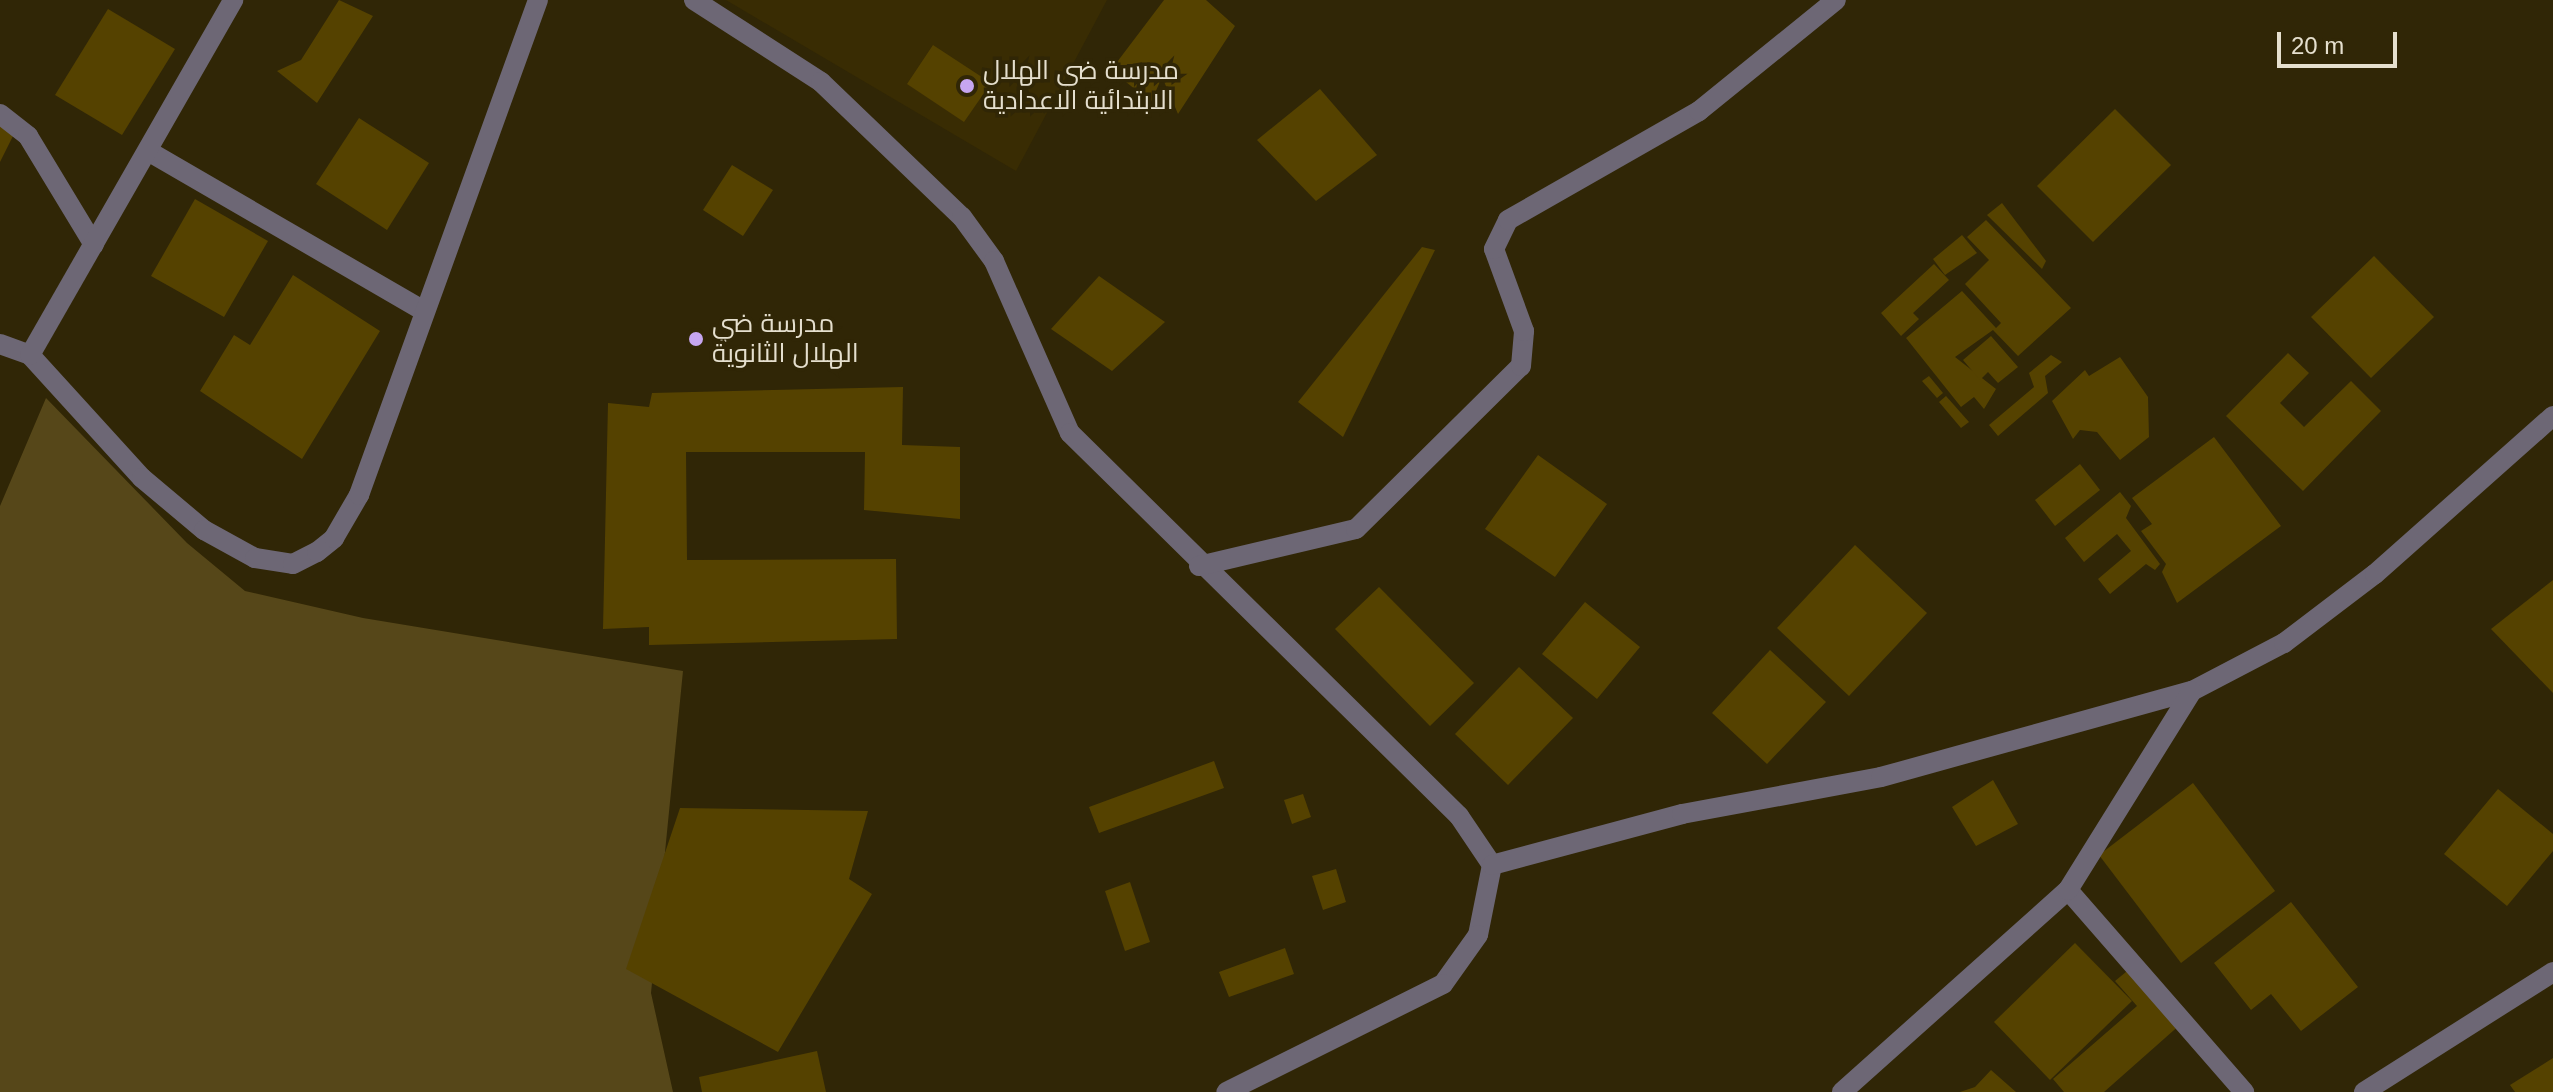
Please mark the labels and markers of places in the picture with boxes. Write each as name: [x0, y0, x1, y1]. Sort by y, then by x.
place label: مدرسة ضي الهلال الابتدائية الاعدادية: [983, 55, 1179, 116]
marker: مدرسة ضي الهلال الابتدائية الاعدادية: [958, 77, 976, 95]
place label: مدرسة ضي الهلال الثانوية: [712, 308, 859, 370]
marker: مدرسة ضي الهلال الثانوية: [687, 330, 705, 348]

